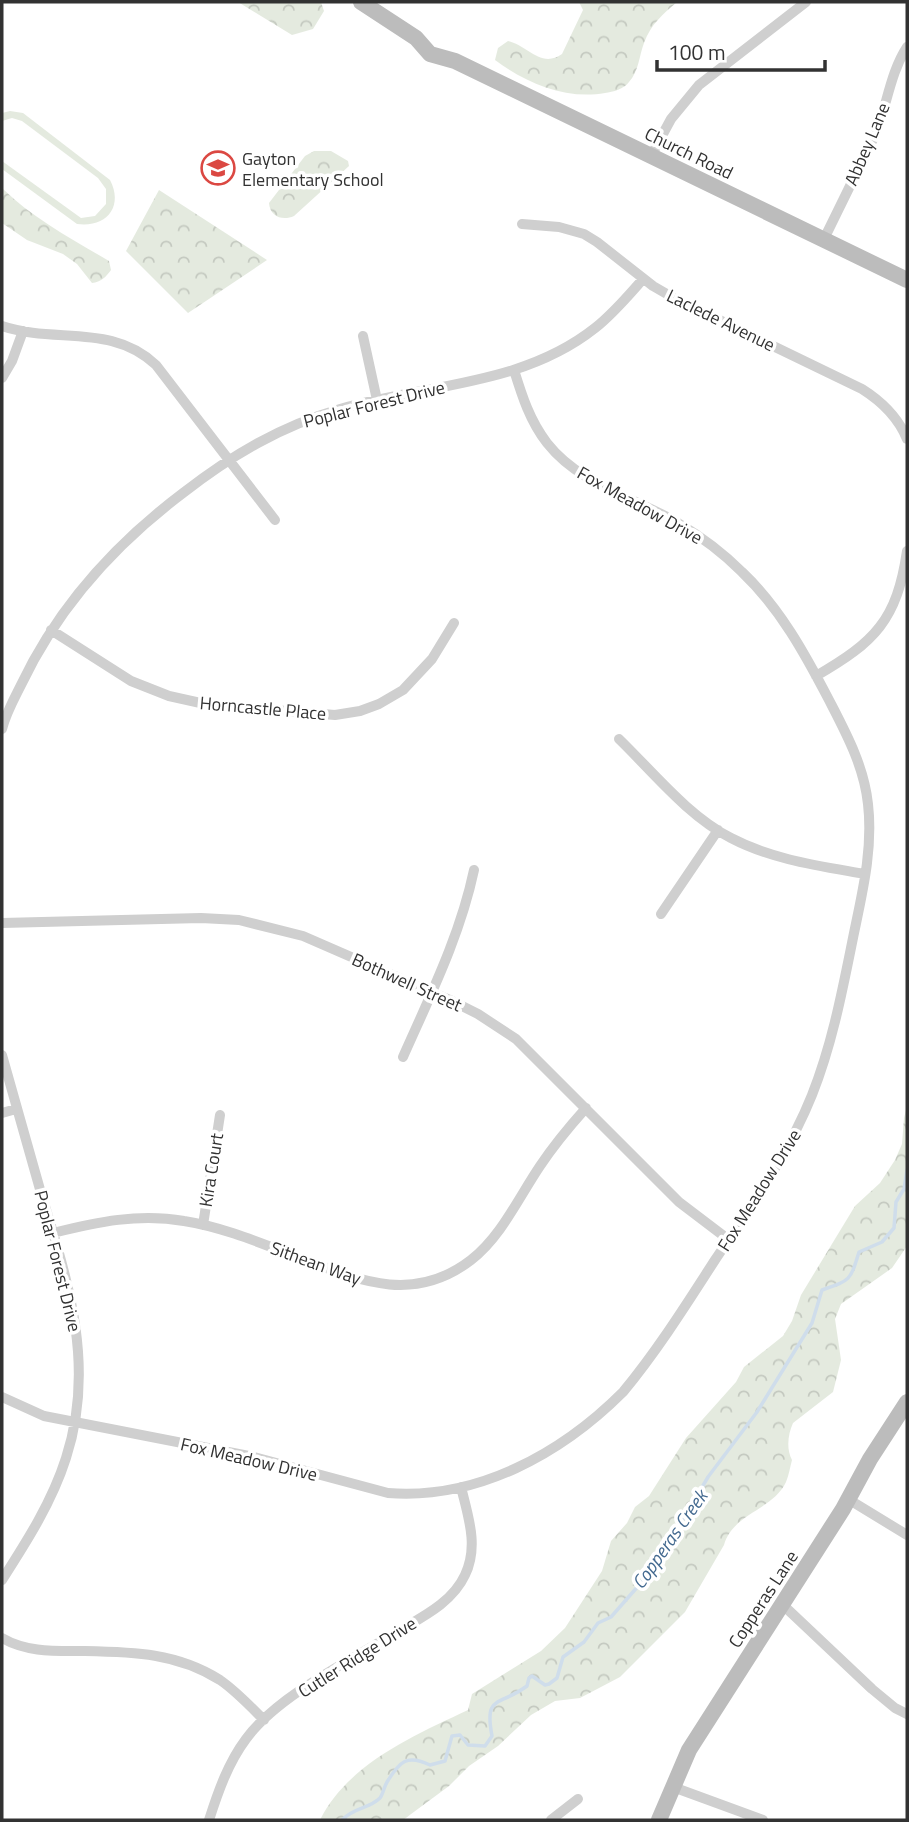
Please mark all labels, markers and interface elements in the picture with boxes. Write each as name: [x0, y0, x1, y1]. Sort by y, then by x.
scale bar: [657, 28, 825, 72]
text: 100 m: [668, 36, 725, 68]
street label: Abbey Lane: [837, 98, 897, 190]
street label: Church Road: [640, 120, 738, 186]
place label: Gayton Elementary School: [242, 145, 384, 193]
school or university icon: Gayton Elementary School: [199, 149, 237, 187]
street label: Laclede Avenue: [662, 282, 780, 358]
street label: Poplar Forest Drive: [301, 373, 447, 435]
street label: Fox Meadow Drive: [572, 459, 708, 551]
street label: Horncastle Place: [199, 689, 327, 727]
street label: Bothwell Street: [348, 946, 467, 1019]
street label: Fox Meadow Drive: [711, 1124, 807, 1256]
street label: Kira Court: [192, 1130, 230, 1209]
street label: Poplar Forest Drive: [27, 1188, 89, 1334]
street label: Sithean Way: [267, 1234, 365, 1292]
street label: Fox Meadow Drive: [178, 1430, 320, 1488]
water label: Copperas Creek: [624, 1481, 715, 1595]
street label: Copperas Lane: [721, 1545, 805, 1653]
street label: Cutler Ridge Drive: [293, 1610, 421, 1704]

